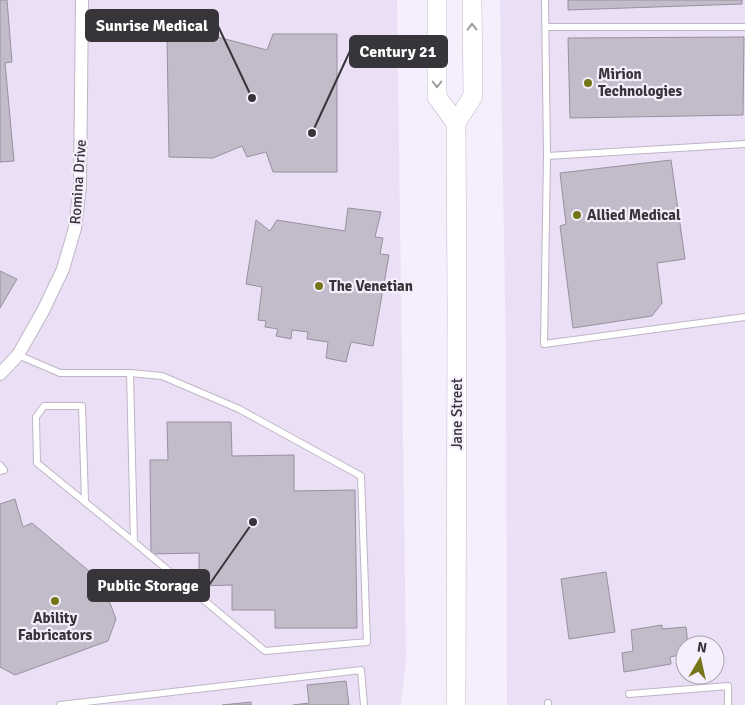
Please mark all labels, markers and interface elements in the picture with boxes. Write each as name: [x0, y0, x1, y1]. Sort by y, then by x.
callout: Sunrise Medical: [86, 10, 218, 41]
text: Sunrise Medical: [96, 16, 208, 36]
one-way arrow: [467, 23, 477, 30]
callout: Century 21: [350, 36, 447, 67]
text: Century 21: [360, 42, 437, 62]
place label: Mirion Technologies: [598, 65, 682, 100]
marker: Mirion Technologies: [582, 77, 594, 89]
one-way arrow: [432, 80, 442, 88]
street label: Romina Drive: [66, 139, 90, 225]
place label: Allied Medical: [587, 206, 681, 224]
marker: Allied Medical: [571, 209, 583, 221]
place label: The Venetian: [329, 277, 413, 295]
marker: The Venetian: [313, 280, 325, 292]
street label: Jane Street: [448, 378, 466, 450]
callout: Public Storage: [88, 570, 209, 601]
text: Public Storage: [97, 576, 199, 596]
marker: Ability Fabricators: [49, 595, 61, 607]
place label: Ability Fabricators: [18, 609, 93, 644]
north arrow: [675, 635, 725, 685]
text: N: [696, 638, 708, 657]

